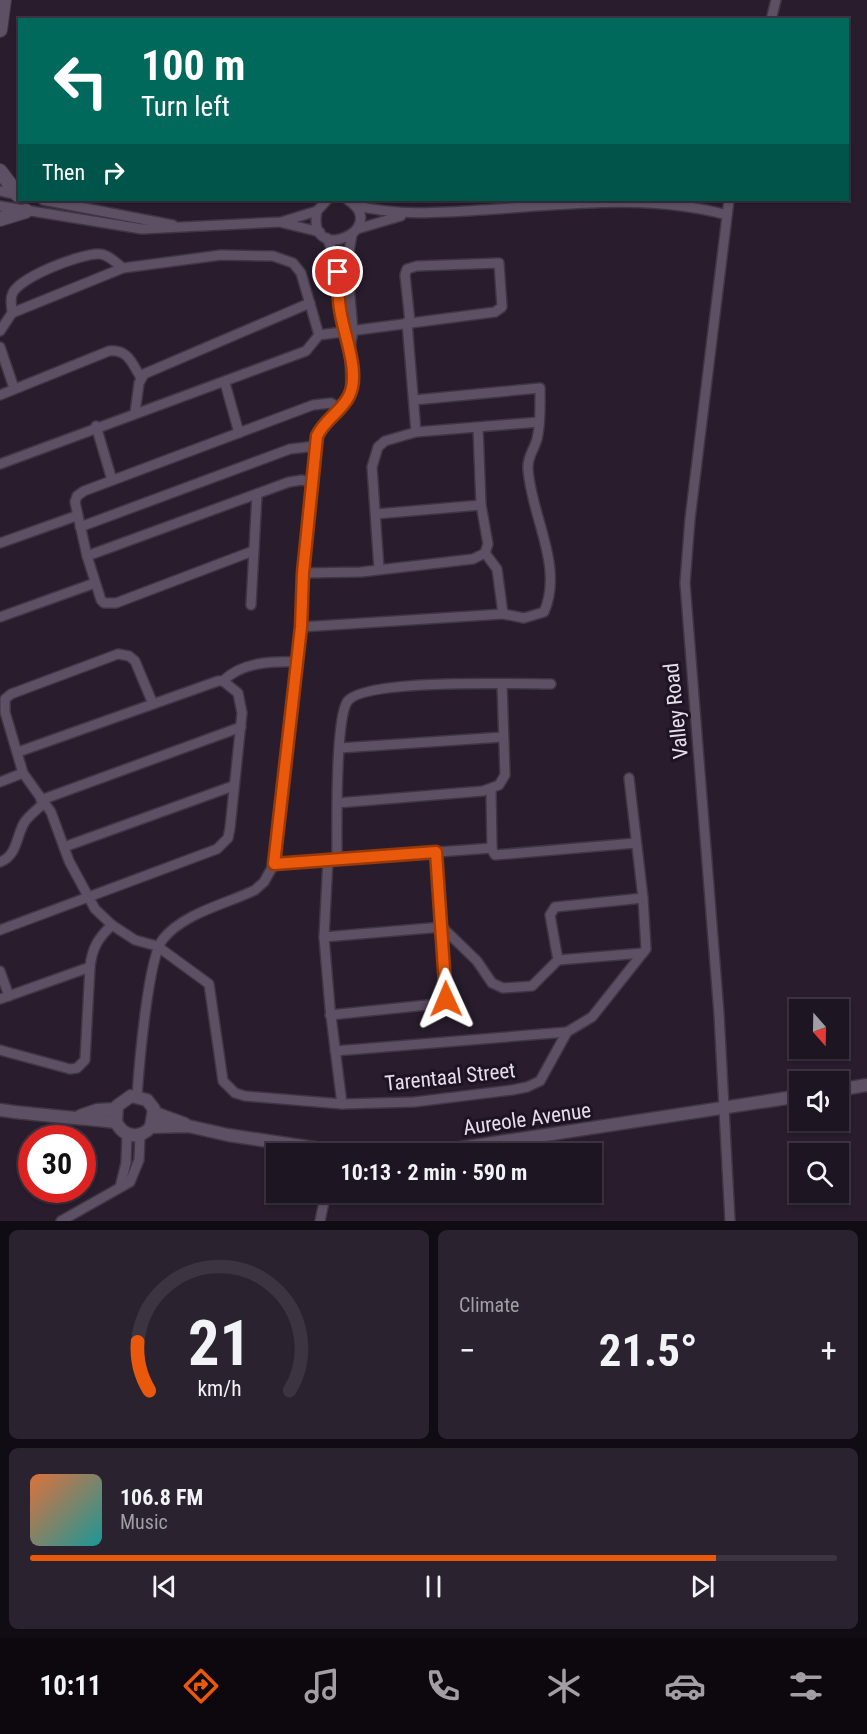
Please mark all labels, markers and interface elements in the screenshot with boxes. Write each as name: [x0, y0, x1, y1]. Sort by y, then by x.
text: 100 m: [141, 41, 246, 90]
icon: left: [42, 42, 120, 120]
text: Turn left: [141, 91, 230, 123]
icon: right: [97, 156, 130, 189]
text: Then: [42, 160, 85, 185]
pin: [312, 246, 363, 297]
icon: arrive: [321, 255, 354, 288]
street label: Valley Road: [659, 662, 693, 760]
position arrow: [414, 967, 478, 1031]
north arrow: [789, 999, 849, 1059]
map controls: [789, 999, 849, 1203]
street label: Tarentaal Street: [383, 1058, 517, 1096]
button: sound: [789, 1071, 849, 1131]
street label: Aureole Avenue: [462, 1098, 593, 1140]
speed limit sign: 30: [18, 1125, 96, 1203]
button: search: [789, 1143, 849, 1203]
text: 10:13 · 2 min · 590 m: [341, 1160, 527, 1185]
text: Climate: [459, 1293, 519, 1317]
text: 21: [187, 1307, 251, 1380]
text: 21.5°: [599, 1324, 697, 1377]
text: −: [459, 1331, 476, 1370]
text: +: [821, 1331, 837, 1370]
text: km/h: [197, 1377, 241, 1402]
text: 106.8 FM: [120, 1485, 203, 1510]
text: Music: [120, 1510, 168, 1534]
icon: previous: [148, 1570, 181, 1603]
icon: pause: [417, 1570, 450, 1603]
icon: next: [686, 1570, 719, 1603]
icon: directions: [180, 1665, 222, 1707]
icon: music: [301, 1665, 343, 1707]
icon: phone: [422, 1665, 464, 1707]
icon: climate: [543, 1665, 585, 1707]
icon: car: [664, 1665, 706, 1707]
icon: filters: [785, 1665, 827, 1707]
text: 10:11: [40, 1670, 101, 1702]

